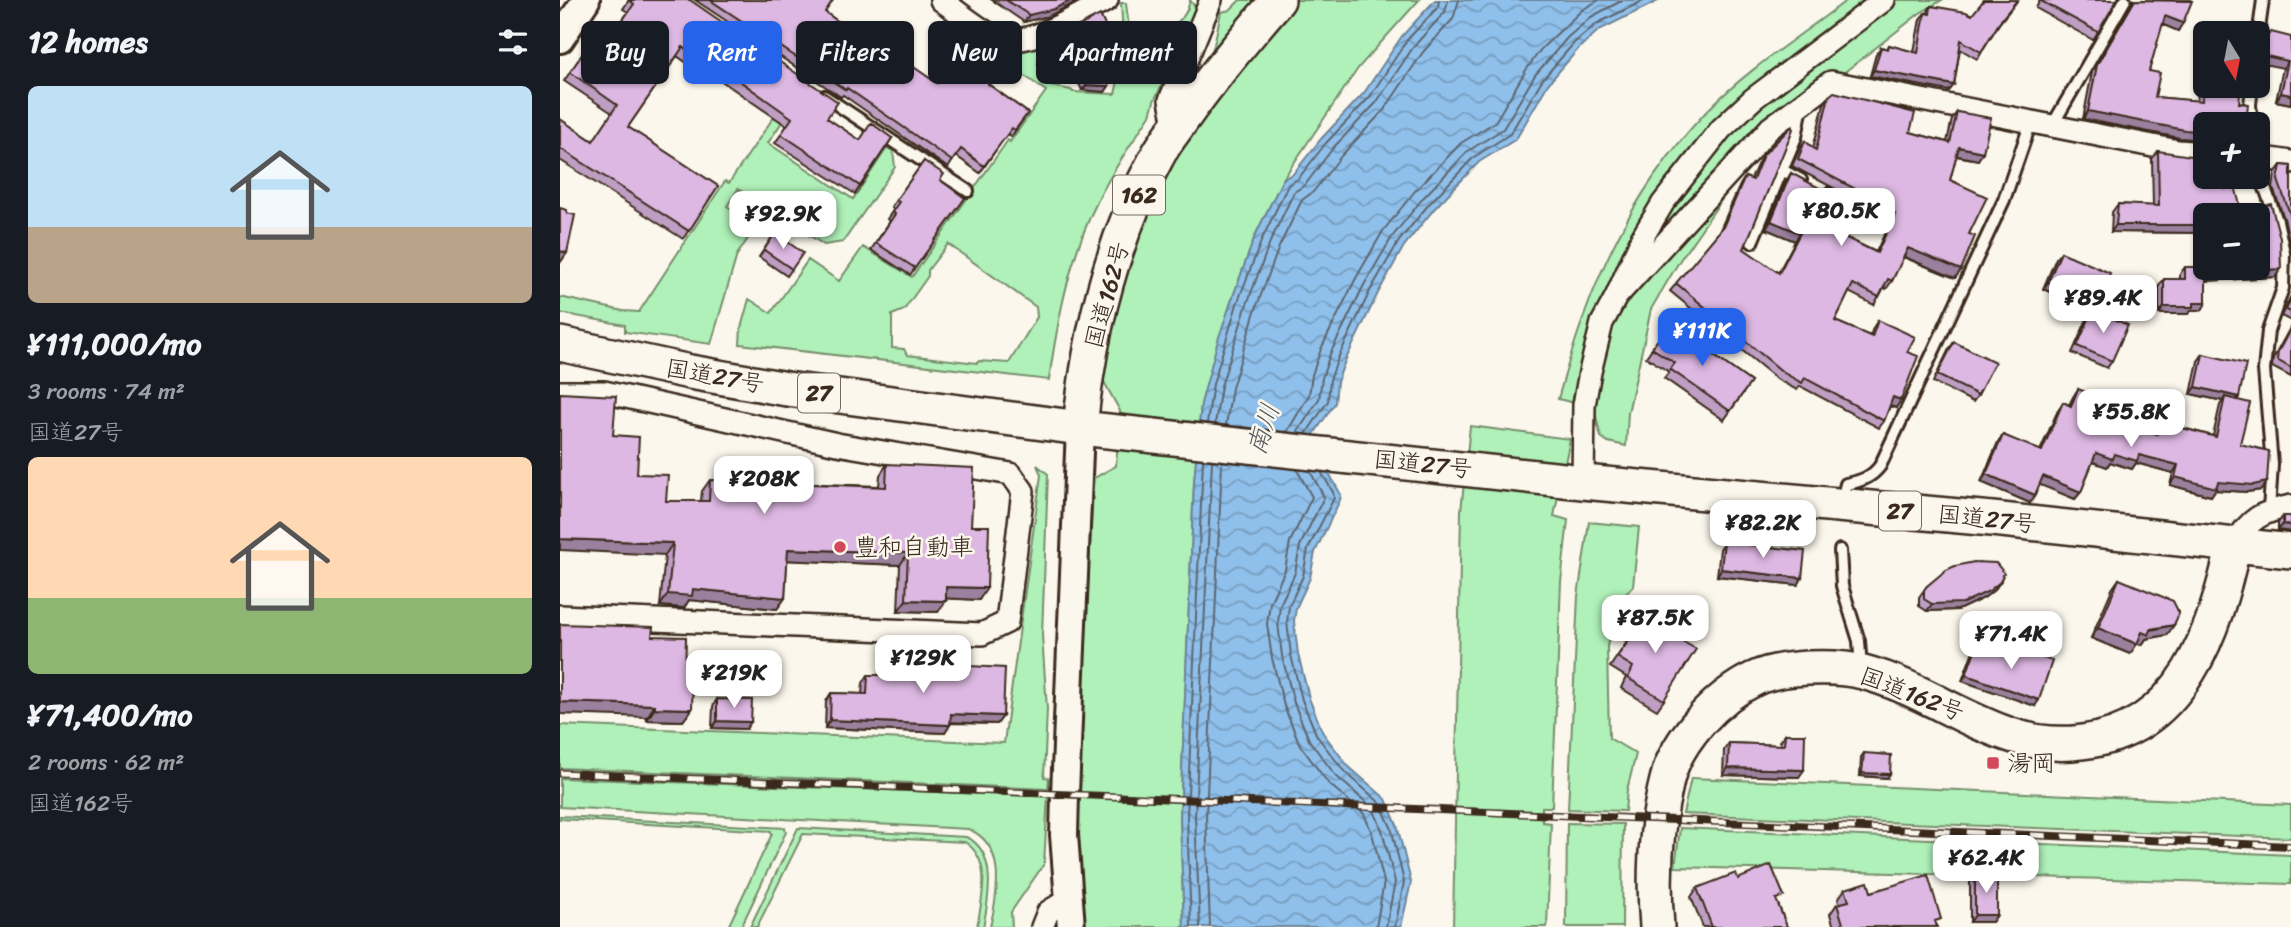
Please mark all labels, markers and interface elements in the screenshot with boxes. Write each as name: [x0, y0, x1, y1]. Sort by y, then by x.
text: 12 homes: [28, 15, 148, 69]
chip: Buy: [581, 21, 669, 84]
chip: Rent: [683, 21, 782, 84]
chip: Filters: [796, 21, 914, 84]
chip: New: [928, 21, 1022, 84]
chip: Apartment: [1036, 21, 1197, 84]
north arrow: [2193, 21, 2270, 98]
map controls: [2193, 21, 2270, 280]
icon: filters: [494, 23, 532, 61]
button: +: [2193, 112, 2270, 189]
icon: home: [217, 132, 343, 258]
road number: 162: [1113, 176, 1165, 214]
pin: ¥80.5K: [1784, 188, 1898, 248]
text: ¥80.5K: [1803, 190, 1879, 231]
pin: ¥92.9K: [726, 191, 840, 251]
text: ¥92.9K: [745, 193, 821, 234]
button: −: [2193, 203, 2270, 280]
street label: 国道162号: [1073, 237, 1141, 353]
pin: ¥89.4K: [2046, 276, 2160, 335]
text: ¥89.4K: [2065, 277, 2141, 318]
pin: ¥111K: [1653, 308, 1751, 368]
text: ¥111K: [1674, 310, 1730, 351]
text: ¥111,000/mo: [28, 317, 201, 371]
street label: 国道27号: [662, 347, 768, 405]
text: 3 rooms · 74 m²: [28, 371, 185, 412]
road number: 27: [798, 374, 840, 412]
pin: ¥55.8K: [2074, 390, 2188, 449]
text: ¥55.8K: [2093, 391, 2169, 432]
water label: 南川: [1233, 397, 1293, 461]
text: 国道27号: [28, 412, 123, 453]
street label: 国道27号: [1371, 438, 1475, 490]
pin: ¥208K: [715, 456, 813, 516]
text: ¥208K: [730, 458, 798, 499]
road number: 27: [1879, 491, 1921, 530]
street label: 国道27号: [1935, 493, 2039, 545]
pin: ¥82.2K: [1706, 500, 1820, 560]
text: ¥82.2K: [1726, 502, 1800, 543]
icon: home: [217, 503, 343, 629]
place label: 豊和自動車: [854, 526, 974, 568]
marker: 豊和自動車: [832, 539, 848, 555]
pin: ¥87.5K: [1598, 596, 1712, 655]
text: ¥87.5K: [1618, 597, 1692, 638]
pin: ¥71.4K: [1954, 612, 2068, 671]
text: ¥71.4K: [1975, 613, 2047, 654]
pin: ¥129K: [874, 636, 972, 695]
text: ¥129K: [891, 637, 955, 678]
pin: ¥219K: [685, 650, 783, 710]
text: ¥219K: [702, 652, 766, 693]
street label: 国道162号: [1853, 655, 1971, 733]
text: ¥71,400/mo: [28, 688, 193, 742]
text: 2 rooms · 62 m²: [28, 742, 184, 783]
place label: 湯岡: [2007, 742, 2055, 784]
marker: 湯岡: [1985, 755, 2001, 771]
text: 国道162号: [28, 783, 133, 824]
pin: ¥62.4K: [1929, 836, 2043, 895]
text: ¥62.4K: [1949, 837, 2023, 878]

